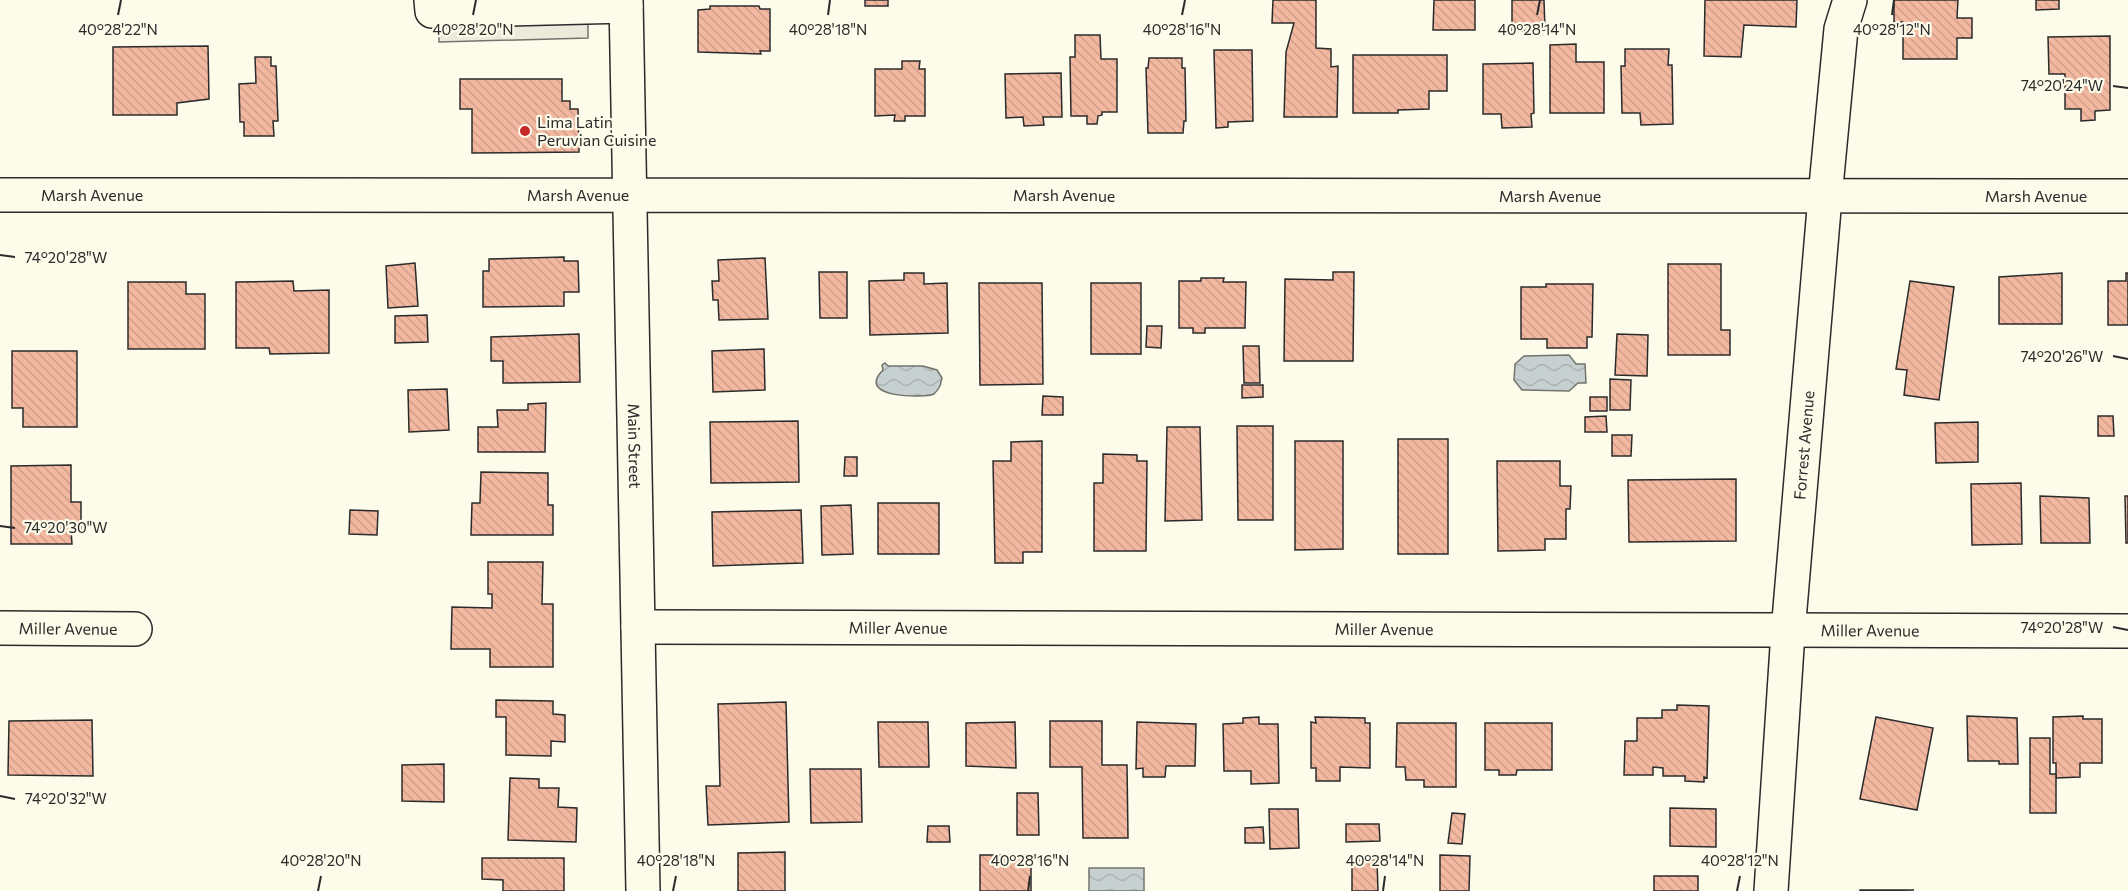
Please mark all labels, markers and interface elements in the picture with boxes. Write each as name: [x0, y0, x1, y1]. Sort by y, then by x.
text: 40°28'22"N: [78, 20, 158, 38]
text: 40°28'20"N: [432, 20, 514, 38]
text: 40°28'18"N: [789, 20, 867, 38]
text: 40°28'16"N: [1143, 20, 1221, 38]
text: 40°28'14"N: [1498, 20, 1576, 38]
text: 40°28'12"N: [1853, 20, 1931, 38]
text: 74°20'24"W: [2021, 76, 2103, 94]
place label: Lima Latin Peruvian Cuisine: [537, 112, 656, 149]
marker: Lima Latin Peruvian Cuisine: [518, 124, 532, 138]
street label: Marsh Avenue: [41, 185, 143, 204]
street label: Marsh Avenue: [527, 185, 629, 204]
street label: Marsh Avenue: [1013, 185, 1115, 205]
street label: Marsh Avenue: [1499, 186, 1601, 205]
street label: Marsh Avenue: [1985, 186, 2087, 205]
text: 74°20'28"W: [25, 248, 107, 266]
text: 74°20'26"W: [2021, 347, 2103, 365]
street label: Forrest Avenue: [1789, 390, 1818, 501]
street label: Main Street: [625, 403, 645, 489]
text: 74°20'30"W: [24, 518, 108, 536]
street label: Miller Avenue: [18, 618, 118, 638]
street label: Miller Avenue: [849, 618, 947, 637]
text: 74°20'28"W: [2021, 618, 2103, 636]
street label: Miller Avenue: [1335, 619, 1433, 638]
street label: Miller Avenue: [1821, 620, 1919, 639]
text: 74°20'32"W: [25, 789, 107, 807]
text: 40°28'20"N: [280, 851, 362, 869]
text: 40°28'18"N: [637, 851, 715, 869]
text: 40°28'16"N: [991, 851, 1069, 869]
text: 40°28'14"N: [1346, 851, 1424, 869]
text: 40°28'12"N: [1701, 851, 1779, 869]

